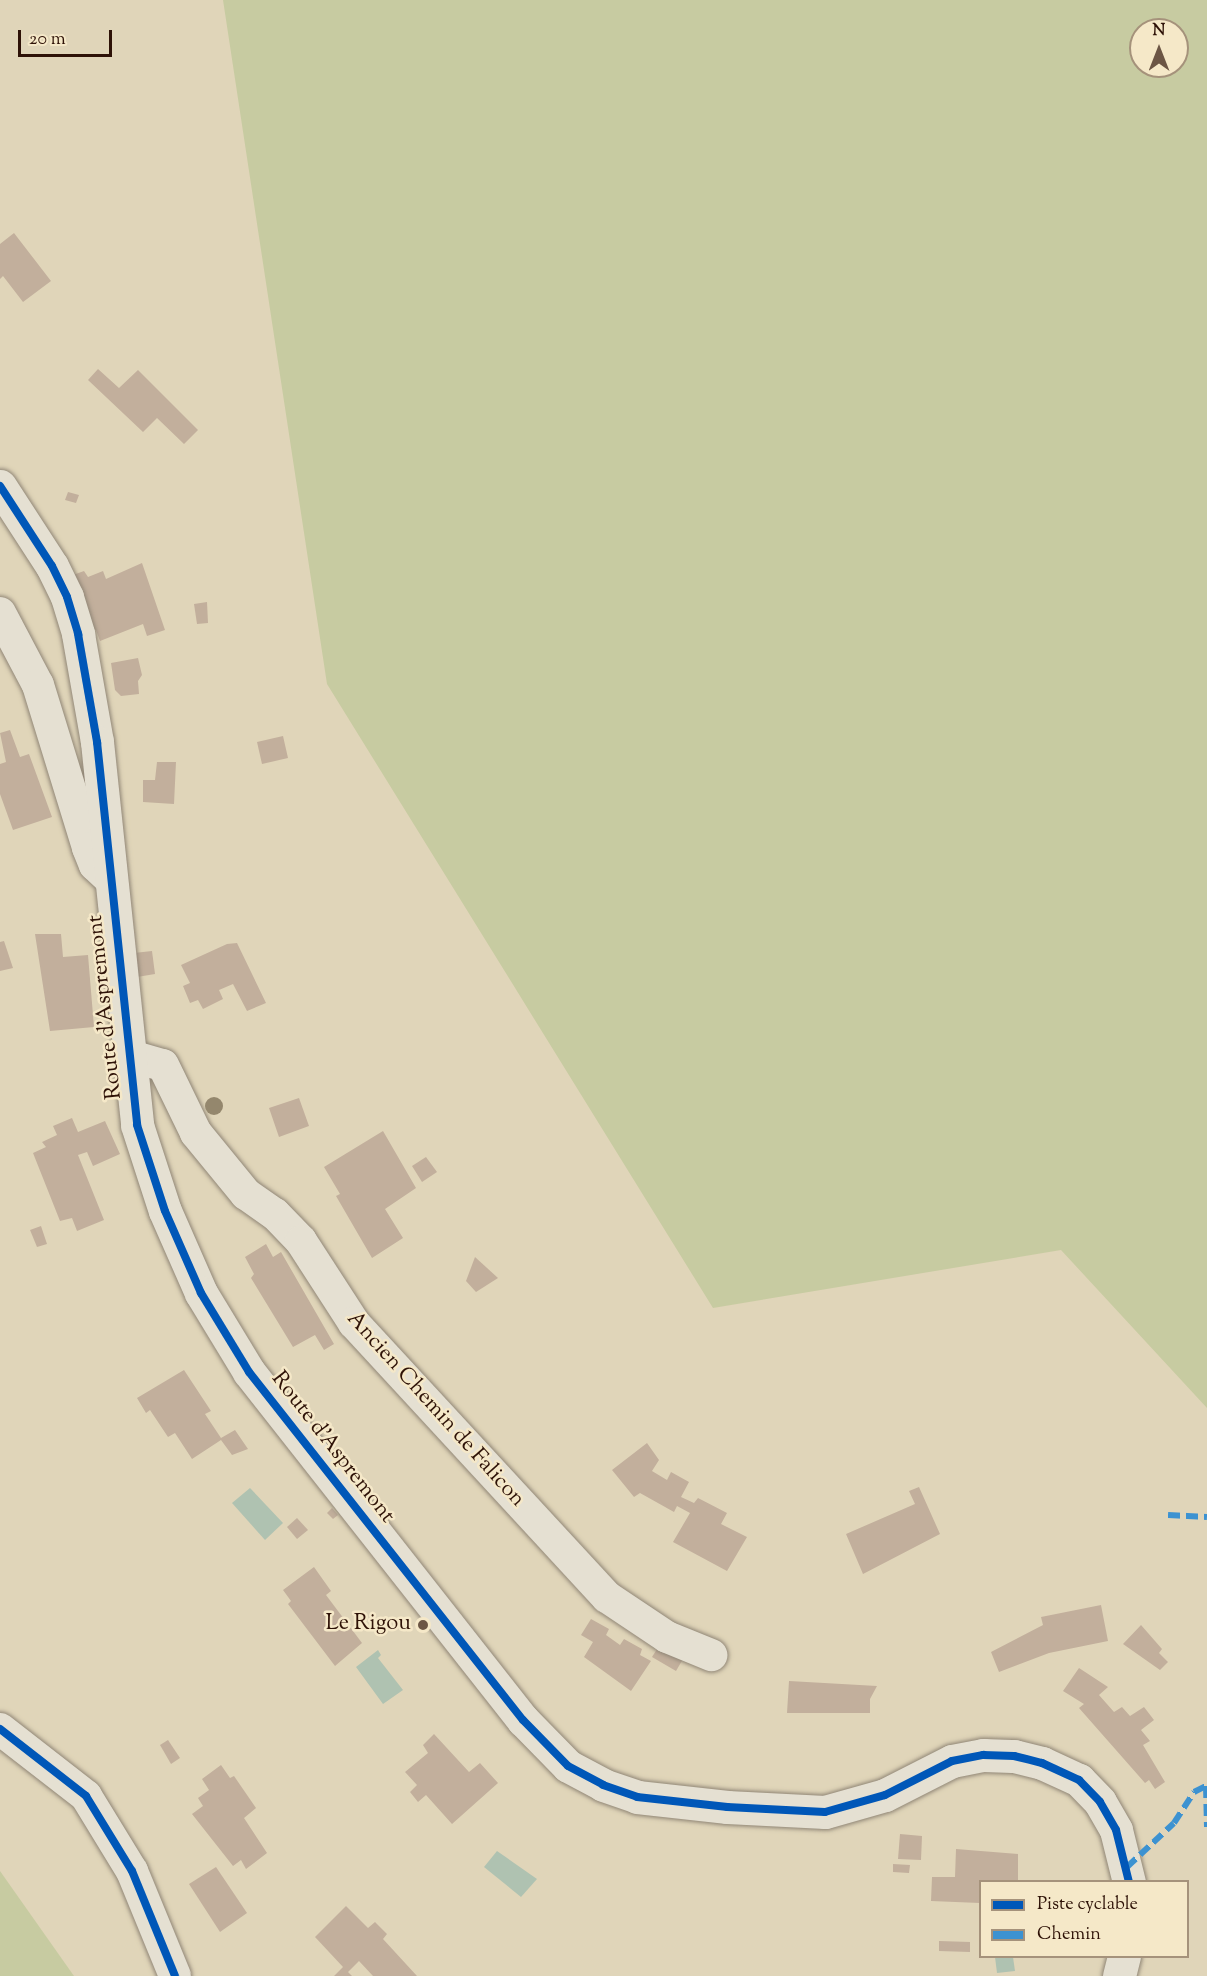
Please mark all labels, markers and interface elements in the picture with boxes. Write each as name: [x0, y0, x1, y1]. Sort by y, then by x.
scale bar: [21, 18, 116, 56]
north arrow: [1129, 18, 1189, 78]
text: N: [1153, 20, 1165, 43]
text: 20 m: [29, 27, 66, 53]
street label: Route d'Aspremont: [83, 913, 129, 1101]
street label: Ancien Chemin de Falicon: [340, 1307, 530, 1513]
street label: Route d'Aspremont: [265, 1367, 399, 1529]
place label: Le Rigou: [326, 1612, 411, 1638]
marker: Le Rigou: [416, 1618, 430, 1632]
legend: [979, 1880, 1189, 1958]
text: Piste cyclable: [1037, 1892, 1138, 1918]
text: Chemin: [1037, 1922, 1101, 1948]

